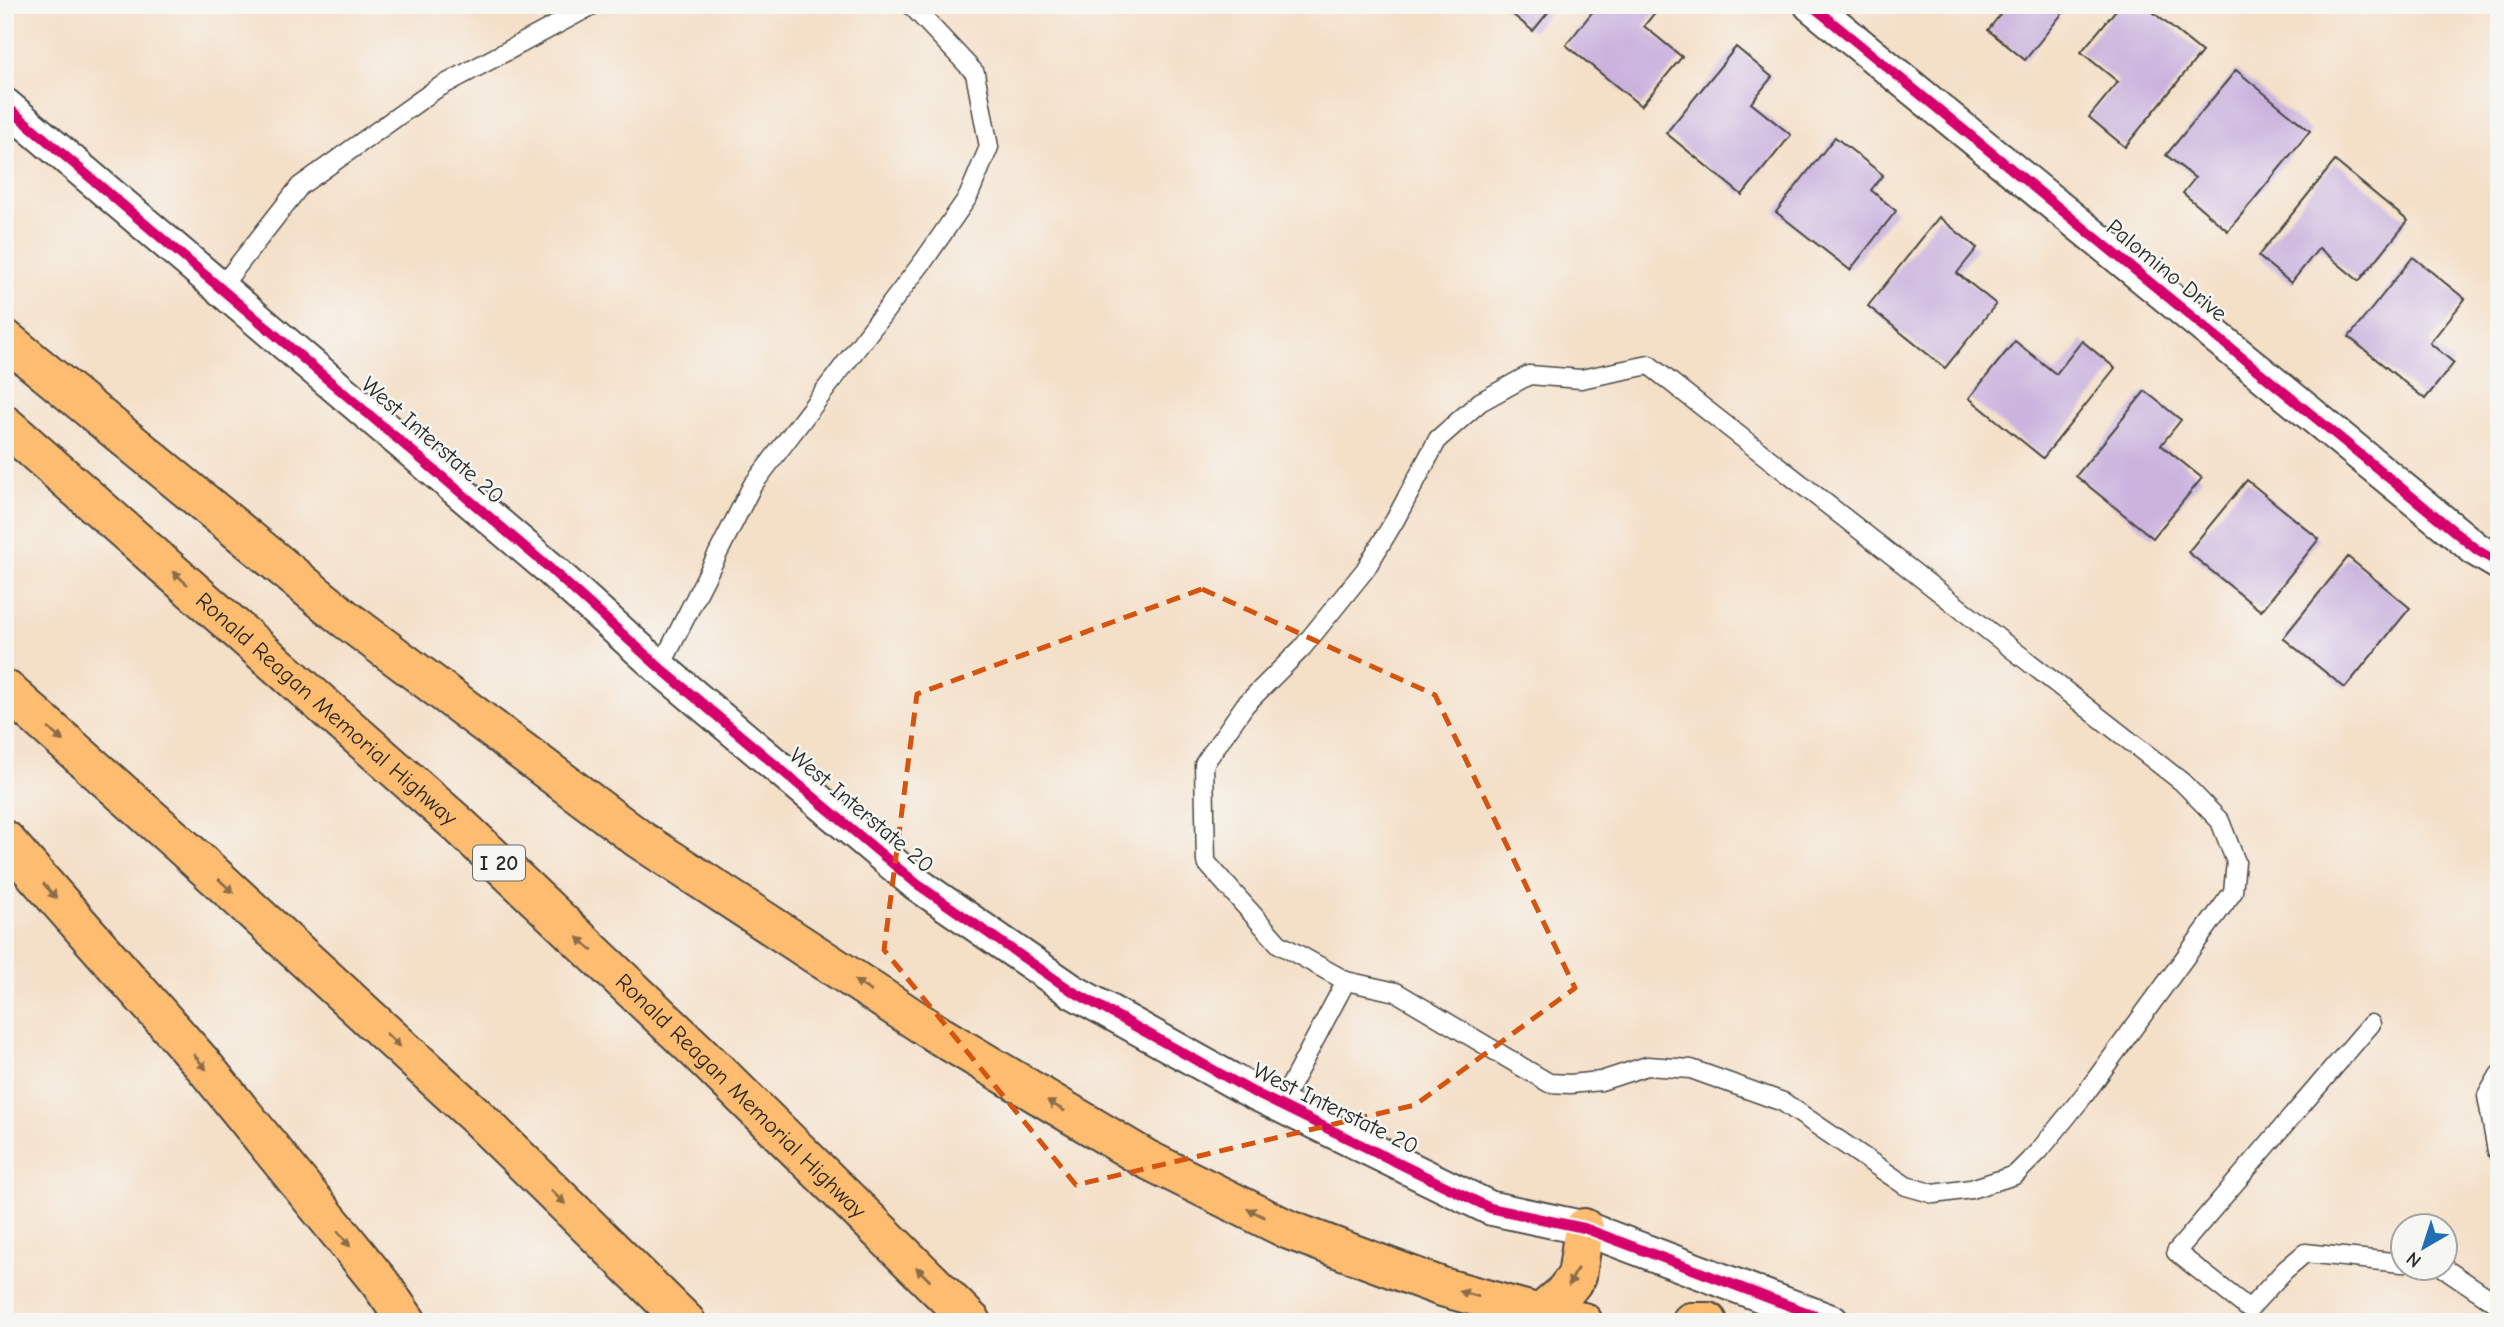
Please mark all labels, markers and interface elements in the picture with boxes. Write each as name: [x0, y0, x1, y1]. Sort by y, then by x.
street label: Palomino Drive: [2101, 214, 2232, 327]
street label: West Interstate 20: [356, 371, 510, 510]
one-way arrow: [171, 570, 189, 586]
street label: Ronald Reagan Memorial Highway: [190, 587, 463, 832]
one-way arrow: [47, 726, 64, 742]
street label: West Interstate 20: [784, 742, 940, 879]
road number: I 20: [473, 846, 525, 880]
one-way arrow: [217, 878, 234, 894]
one-way arrow: [42, 882, 58, 900]
one-way arrow: [576, 936, 593, 953]
street label: Ronald Reagan Memorial Highway: [610, 968, 872, 1225]
one-way arrow: [853, 980, 872, 993]
one-way arrow: [384, 1032, 401, 1048]
one-way arrow: [193, 1053, 208, 1071]
street label: West Interstate 20: [1249, 1057, 1423, 1160]
one-way arrow: [1046, 1100, 1066, 1112]
one-way arrow: [550, 1188, 567, 1205]
one-way arrow: [1246, 1208, 1266, 1219]
north arrow: [2388, 1212, 2458, 1282]
one-way arrow: [336, 1229, 351, 1247]
text: N: [2402, 1247, 2426, 1272]
one-way arrow: [915, 1266, 932, 1282]
one-way arrow: [1567, 1267, 1579, 1287]
one-way arrow: [1458, 1288, 1480, 1299]

